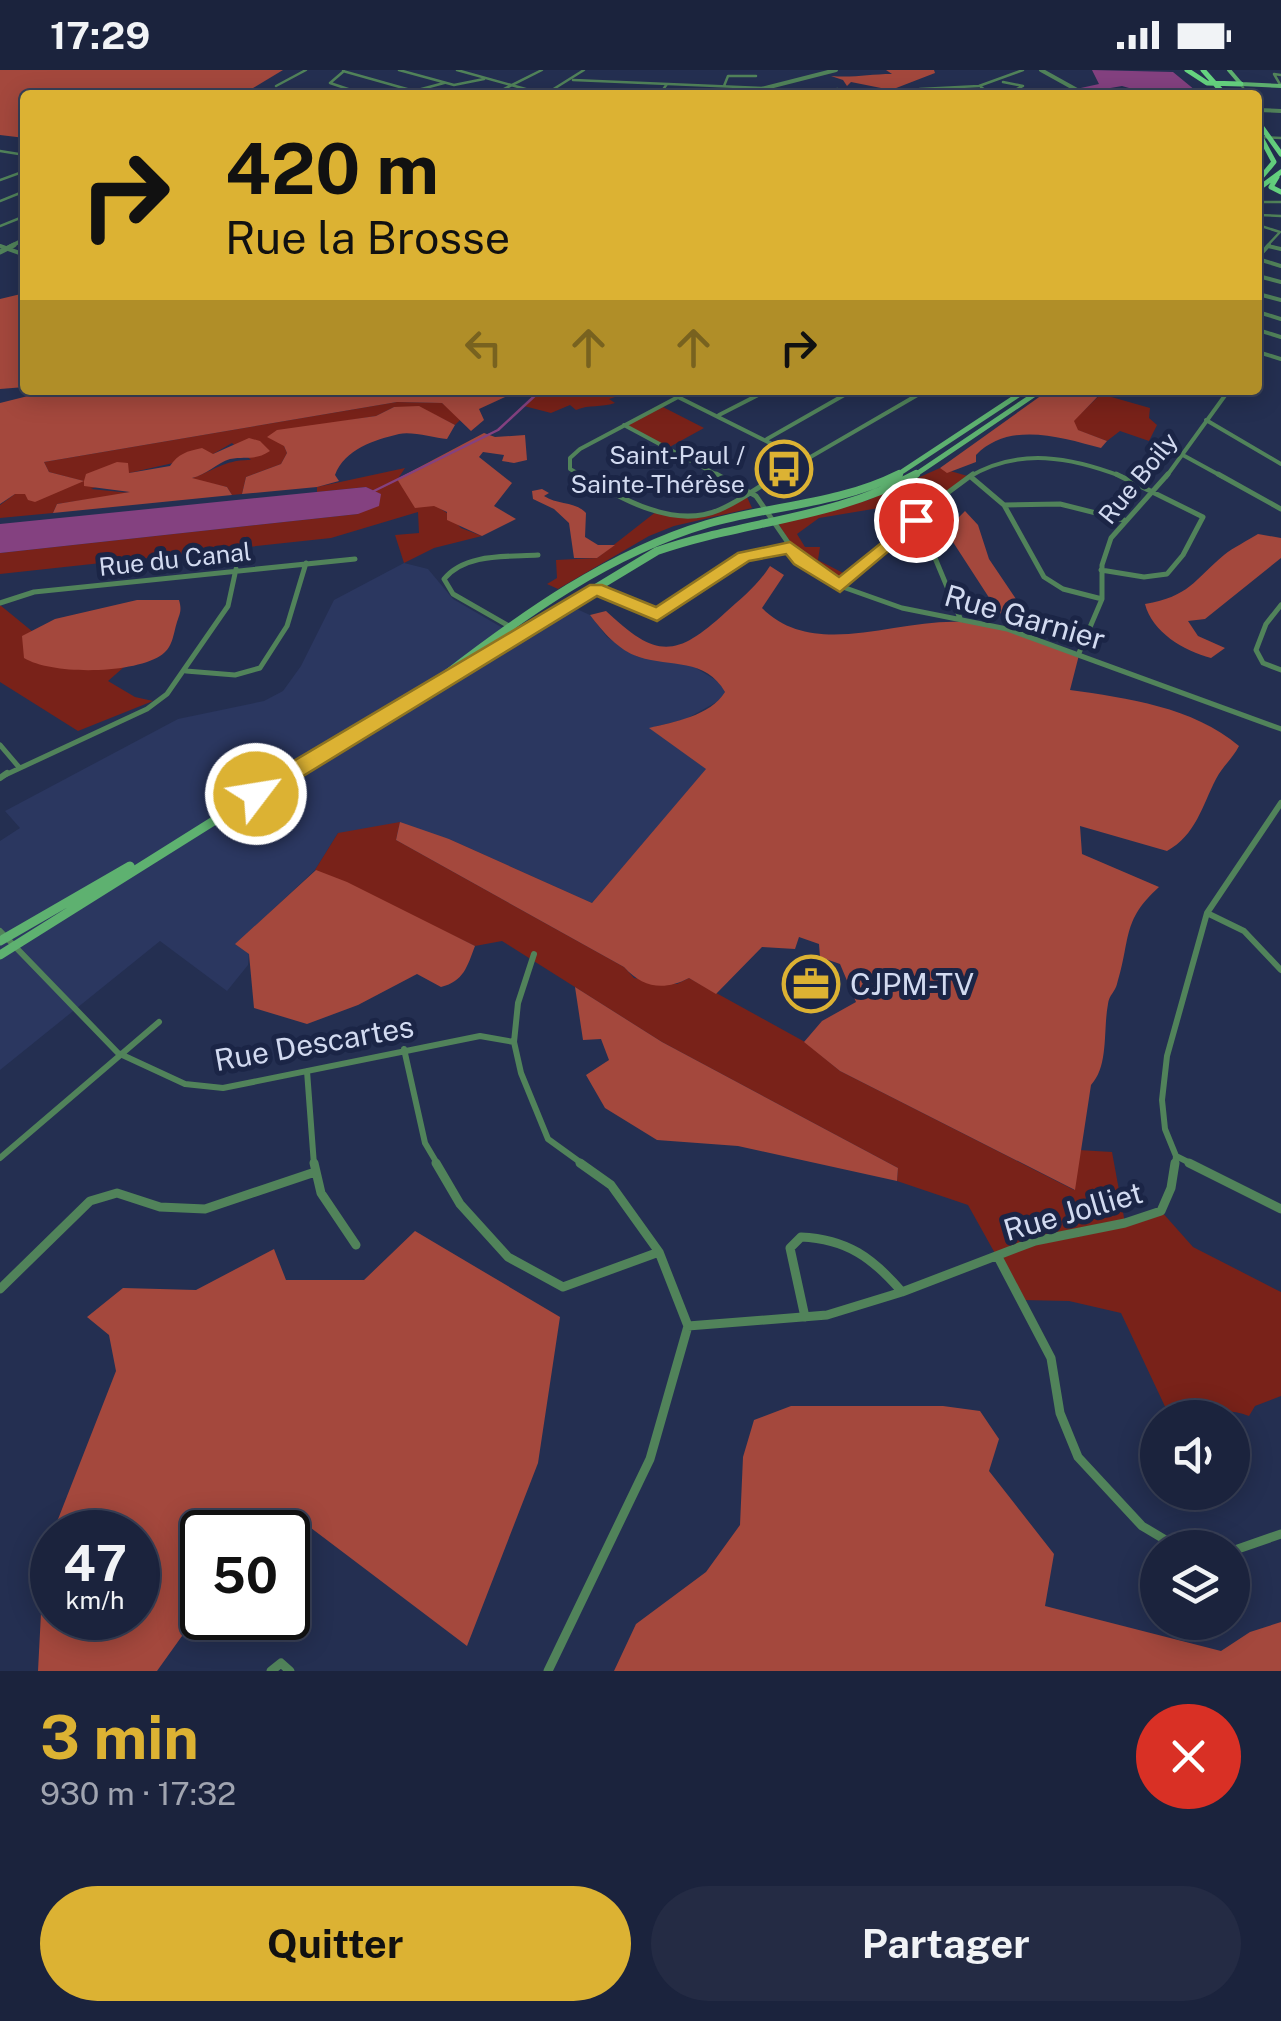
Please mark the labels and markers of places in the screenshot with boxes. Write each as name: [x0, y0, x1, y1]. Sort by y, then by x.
bus stop icon: Saint-Paul / Sainte-Thérèse: [754, 439, 814, 499]
place label: Saint-Paul / Sainte-Thérèse: [570, 440, 745, 499]
pin: [874, 478, 959, 563]
office icon: CJPM-TV: [781, 954, 841, 1014]
place label: CJPM-TV: [850, 966, 974, 1002]

